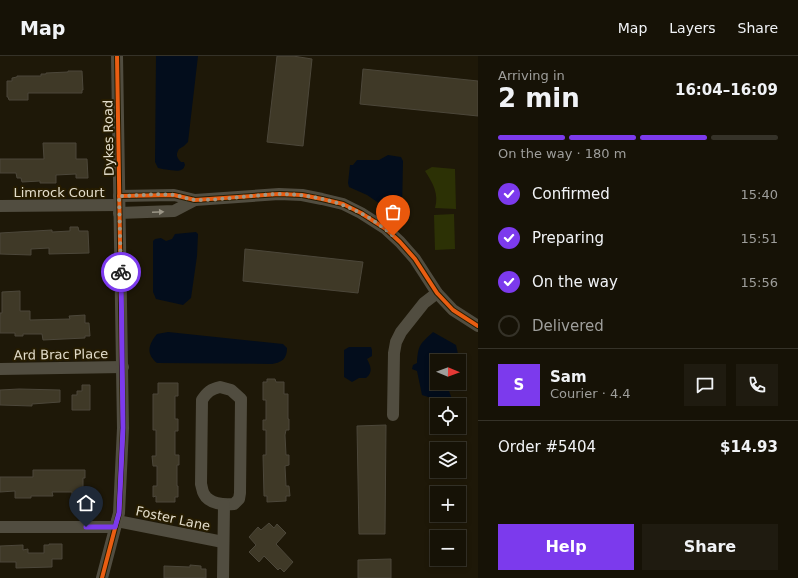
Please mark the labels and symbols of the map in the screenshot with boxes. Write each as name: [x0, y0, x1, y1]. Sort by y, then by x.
street label: Dykes Road: [100, 100, 117, 176]
street label: Limrock Court: [13, 185, 105, 200]
pin: [376, 195, 410, 236]
one-way arrow: [152, 208, 164, 215]
courier: [101, 252, 141, 292]
street label: Ard Brac Place: [14, 346, 108, 363]
north arrow: [430, 354, 466, 390]
pin: [69, 486, 103, 527]
street label: Foster Lane: [134, 503, 212, 534]

